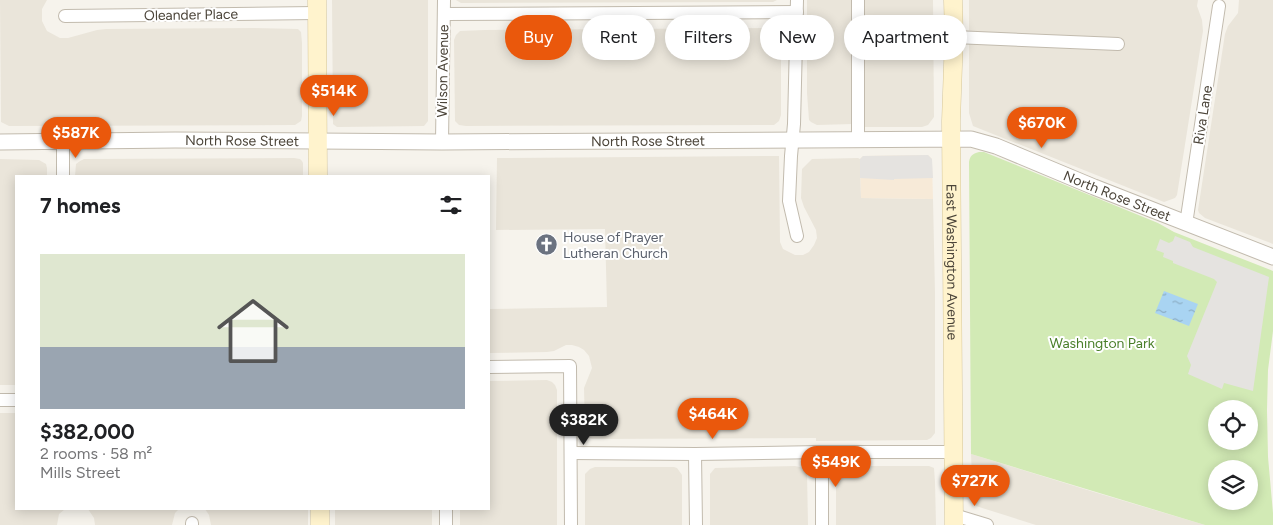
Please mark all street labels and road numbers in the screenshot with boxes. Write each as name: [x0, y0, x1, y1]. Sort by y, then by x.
street label: Oleander Place: [144, 6, 239, 24]
street label: Wilson Avenue: [434, 24, 452, 118]
street label: Riva Lane: [1190, 84, 1216, 146]
street label: North Rose Street: [185, 132, 299, 149]
street label: North Rose Street: [591, 132, 705, 150]
street label: North Rose Street: [1061, 167, 1173, 225]
street label: East Washington Avenue: [943, 184, 961, 341]

